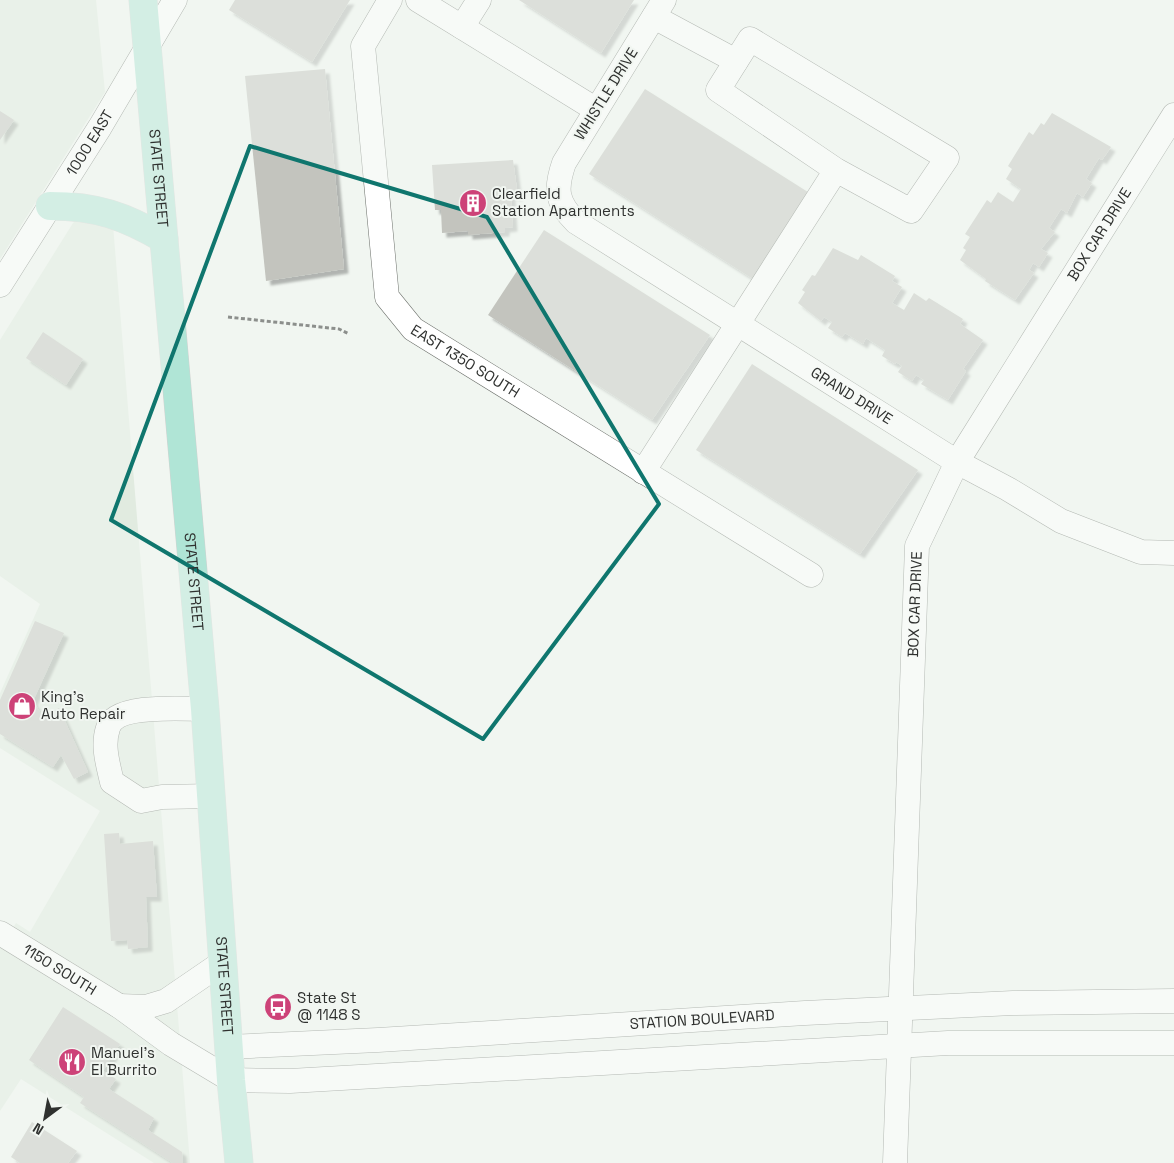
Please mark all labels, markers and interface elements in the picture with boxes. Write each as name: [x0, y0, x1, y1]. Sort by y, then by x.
street label: WHISTLE DRIVE: [570, 44, 642, 143]
street label: 1000 EAST: [61, 106, 117, 179]
street label: STATE STREET: [145, 128, 173, 228]
place label: Clearfield Station Apartments: [492, 184, 635, 220]
street label: BOX CAR DRIVE: [1063, 184, 1135, 284]
building icon: Clearfield Station Apartments: [458, 188, 488, 218]
street label: EAST 1350 SOUTH: [407, 320, 523, 402]
street label: GRAND DRIVE: [807, 362, 897, 428]
street label: STATE STREET: [181, 532, 208, 632]
street label: BOX CAR DRIVE: [903, 551, 926, 658]
place label: King's Auto Repair: [41, 687, 126, 723]
shop icon: King's Auto Repair: [7, 691, 37, 721]
street label: STATE STREET: [212, 936, 238, 1036]
street label: 1150 SOUTH: [20, 939, 100, 999]
place label: State St @ 1148 S: [297, 988, 361, 1024]
bus stop icon: State St @ 1148 S: [263, 992, 293, 1022]
street label: STATION BOULEVARD: [629, 1005, 775, 1033]
place label: Manuel's El Burrito: [91, 1043, 157, 1079]
restaurant icon: Manuel's El Burrito: [57, 1047, 87, 1077]
north arrow: [20, 1093, 70, 1143]
text: N: [29, 1119, 47, 1139]

